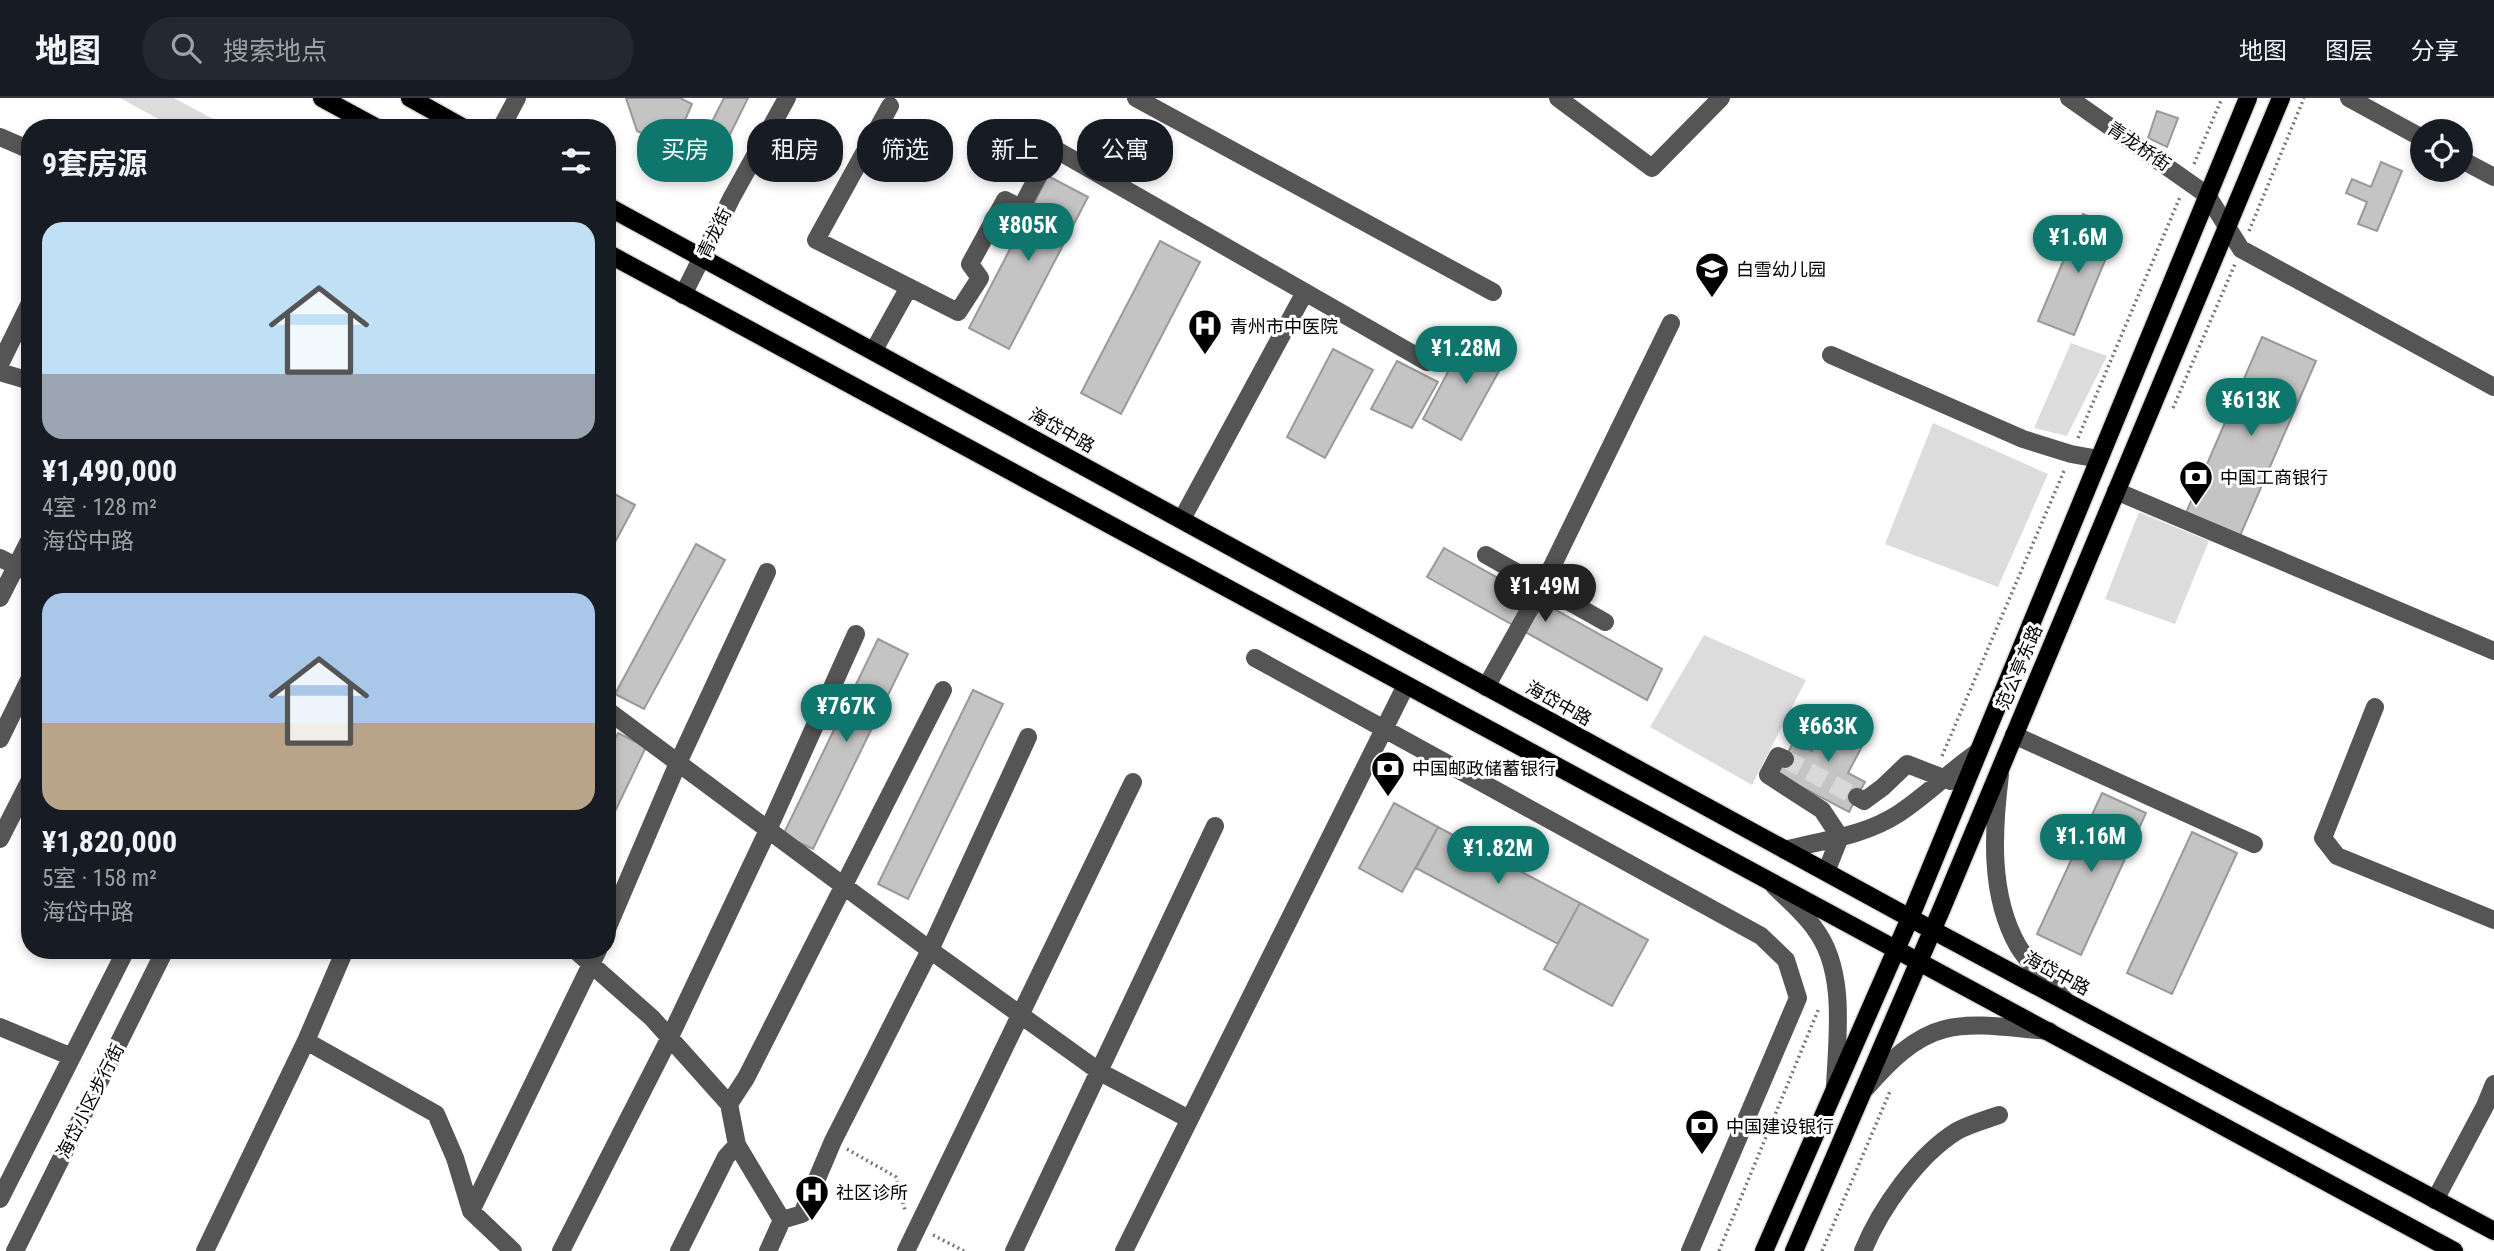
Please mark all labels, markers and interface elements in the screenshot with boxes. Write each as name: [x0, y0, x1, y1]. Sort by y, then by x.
search box: [143, 17, 633, 80]
icon: search: [167, 29, 205, 67]
text: 地图: [35, 31, 101, 70]
text: 搜索地点: [223, 36, 327, 66]
text: 地图: [2239, 37, 2287, 65]
text: 图层: [2325, 37, 2373, 65]
text: 分享: [2411, 37, 2459, 65]
street label: 青龙桥街: [2103, 117, 2175, 175]
chip: 买房: [637, 119, 733, 182]
chip: 租房: [747, 119, 843, 182]
chip: 筛选: [857, 119, 953, 182]
chip: 新上: [967, 119, 1063, 182]
chip: 公寓: [1077, 119, 1173, 182]
map controls: [2410, 119, 2473, 182]
button: locate: [2410, 119, 2473, 182]
icon: filters: [557, 142, 595, 180]
text: 9套房源: [42, 146, 147, 181]
street label: 青龙街: [693, 204, 735, 262]
pin: ¥805K: [979, 204, 1077, 263]
text: ¥805K: [999, 212, 1057, 239]
pin: ¥1.6M: [2029, 216, 2127, 275]
text: ¥1.6M: [2049, 224, 2107, 251]
school or university icon: 白雪幼儿园: [1693, 250, 1731, 299]
place label: 白雪幼儿园: [1736, 259, 1826, 280]
icon: home: [256, 267, 382, 393]
hospital icon: 青州市中医院: [1186, 307, 1224, 356]
place label: 青州市中医院: [1230, 316, 1338, 337]
pin: ¥1.28M: [1409, 327, 1523, 386]
text: ¥1.28M: [1431, 335, 1501, 362]
pin: ¥613K: [2202, 378, 2300, 438]
text: ¥613K: [2222, 387, 2280, 414]
street label: 海岱中路: [1025, 403, 1099, 457]
text: ¥1,490,000: [42, 453, 177, 488]
bank icon: 中国工商银行: [2177, 458, 2215, 507]
place label: 中国工商银行: [2220, 467, 2328, 488]
text: 4室 · 128 m²: [42, 494, 157, 521]
text: 海岱中路: [42, 528, 134, 555]
pin: ¥1.49M: [1488, 564, 1602, 624]
text: ¥1.49M: [1510, 573, 1580, 600]
street label: 范公亭东路: [1992, 621, 2046, 713]
icon: home: [256, 638, 382, 764]
street label: 海岱中路: [1522, 676, 1596, 730]
pin: ¥767K: [797, 684, 895, 744]
text: ¥767K: [817, 693, 875, 720]
pin: ¥663K: [1779, 704, 1877, 764]
text: ¥663K: [1799, 713, 1857, 740]
bank icon: 中国邮政储蓄银行: [1369, 749, 1407, 798]
place label: 中国邮政储蓄银行: [1412, 758, 1556, 779]
pin: ¥1.16M: [2034, 814, 2148, 874]
text: ¥1.16M: [2056, 823, 2126, 850]
text: ¥1,820,000: [42, 824, 177, 859]
pin: ¥1.82M: [1441, 826, 1555, 886]
text: ¥1.82M: [1463, 835, 1533, 862]
text: 5室 · 158 m²: [42, 865, 157, 892]
text: 海岱中路: [42, 899, 134, 926]
street label: 海岱中路: [2020, 947, 2094, 999]
street label: 海岱小区步行街: [52, 1040, 128, 1162]
bank icon: 中国建设银行: [1683, 1107, 1721, 1156]
place label: 中国建设银行: [1726, 1116, 1834, 1137]
hospital icon: 社区诊所: [793, 1173, 831, 1222]
place label: 社区诊所: [836, 1182, 908, 1203]

